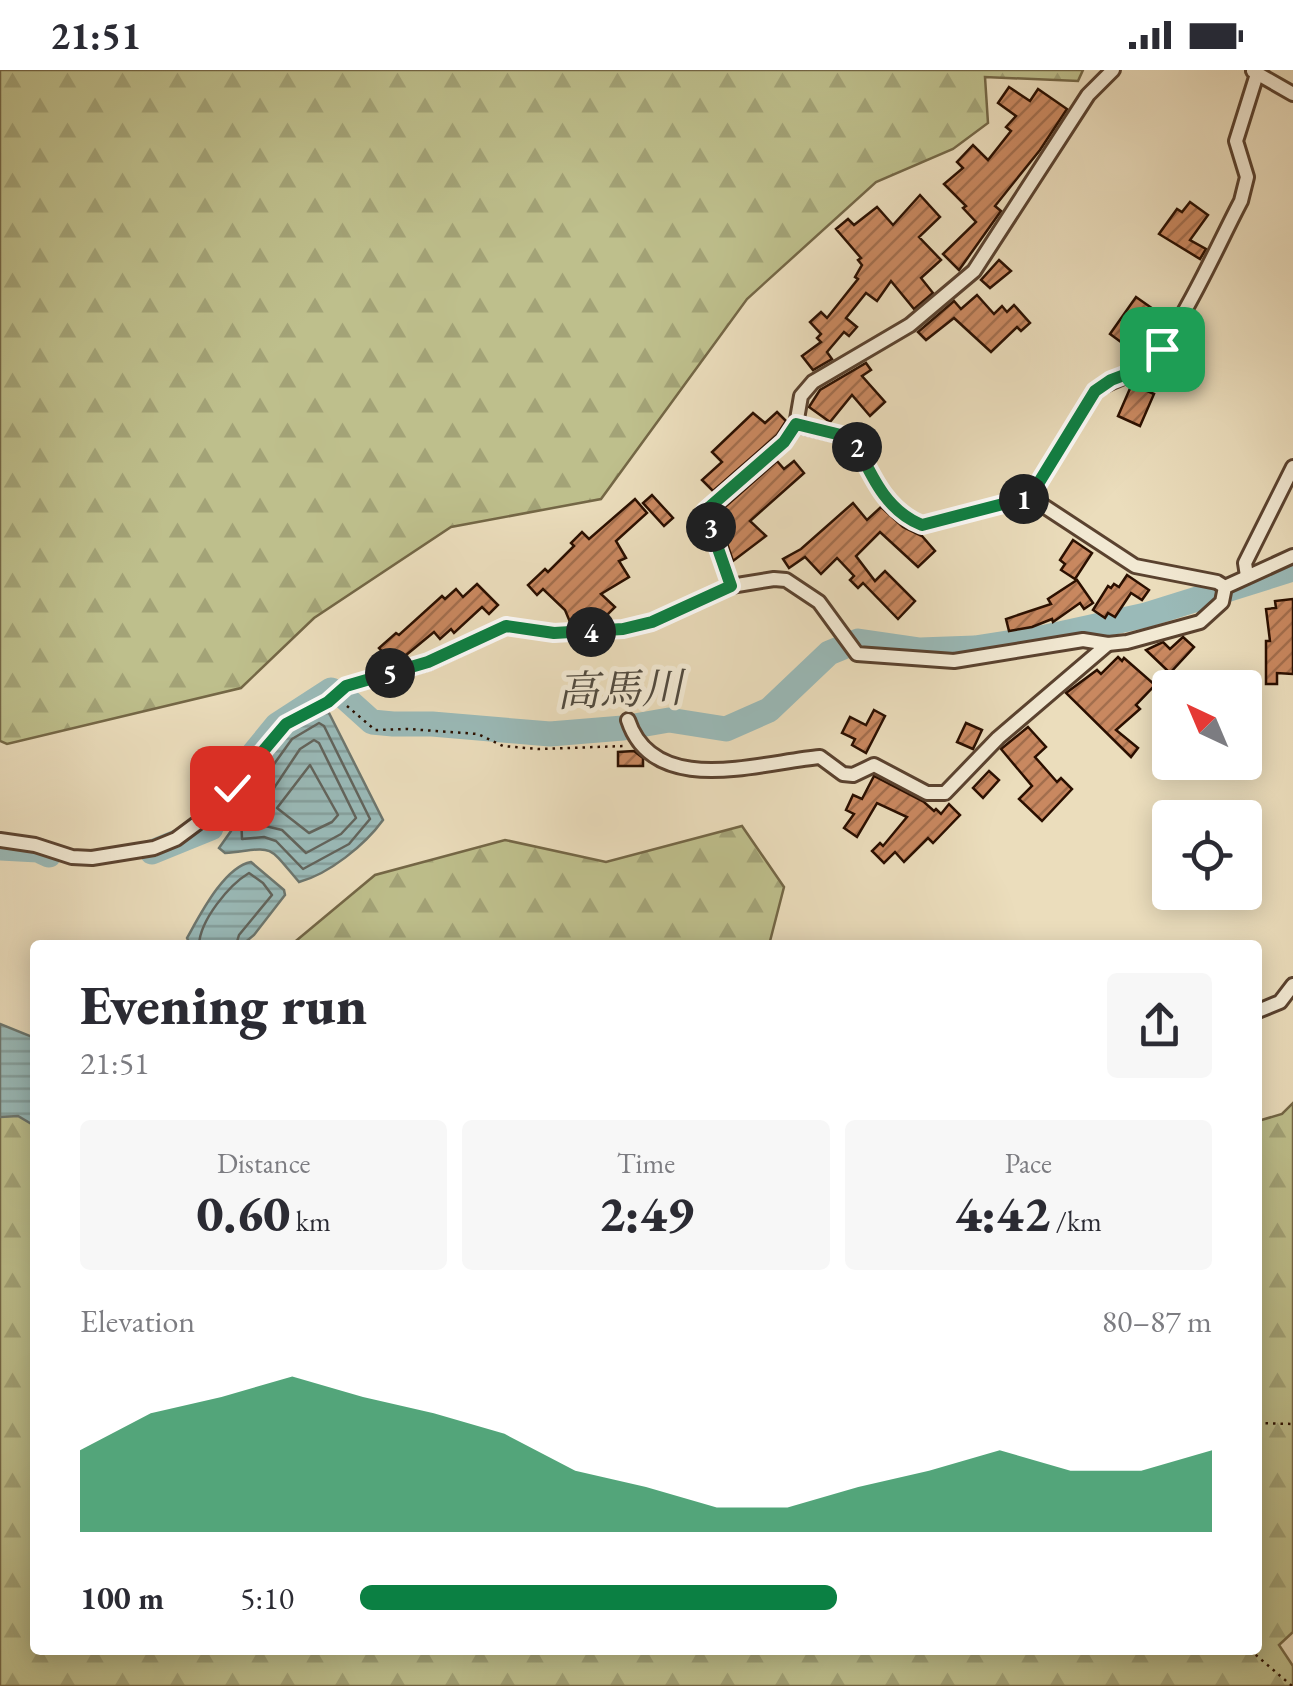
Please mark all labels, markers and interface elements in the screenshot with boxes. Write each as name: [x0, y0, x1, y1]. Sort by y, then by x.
text: 21:51: [50, 11, 141, 60]
pin: [1120, 307, 1205, 392]
icon: arrive: [1135, 322, 1190, 377]
pin: 2: [832, 422, 882, 472]
text: 2: [850, 429, 864, 465]
pin: 1: [999, 474, 1049, 524]
text: 1: [1017, 481, 1031, 517]
pin: 3: [686, 502, 736, 552]
text: 3: [704, 509, 718, 545]
pin: 4: [566, 607, 616, 657]
text: 4: [584, 614, 598, 650]
pin: 5: [365, 648, 415, 698]
text: 5: [383, 655, 397, 691]
water label: 高馬川: [556, 660, 688, 719]
north arrow: [1152, 670, 1262, 780]
map controls: [1152, 670, 1262, 910]
pin: [190, 746, 275, 831]
icon: check: [205, 761, 260, 816]
button: locate: [1152, 800, 1262, 910]
text: Evening run: [80, 969, 367, 1040]
button: share: [1107, 973, 1212, 1078]
text: 21:51: [80, 1042, 149, 1084]
text: Distance: [217, 1145, 310, 1181]
text: Time: [617, 1145, 675, 1181]
text: Pace: [1005, 1145, 1052, 1181]
text: 0.60: [197, 1181, 290, 1246]
text: 2:49: [598, 1181, 694, 1246]
text: 4:42: [955, 1181, 1050, 1246]
text: km: [290, 1203, 331, 1239]
text: /km: [1050, 1203, 1102, 1239]
text: Elevation: [80, 1300, 195, 1342]
text: 80–87 m: [1102, 1300, 1212, 1342]
text: 100 m: [80, 1577, 164, 1619]
text: 5:10: [240, 1577, 294, 1619]

